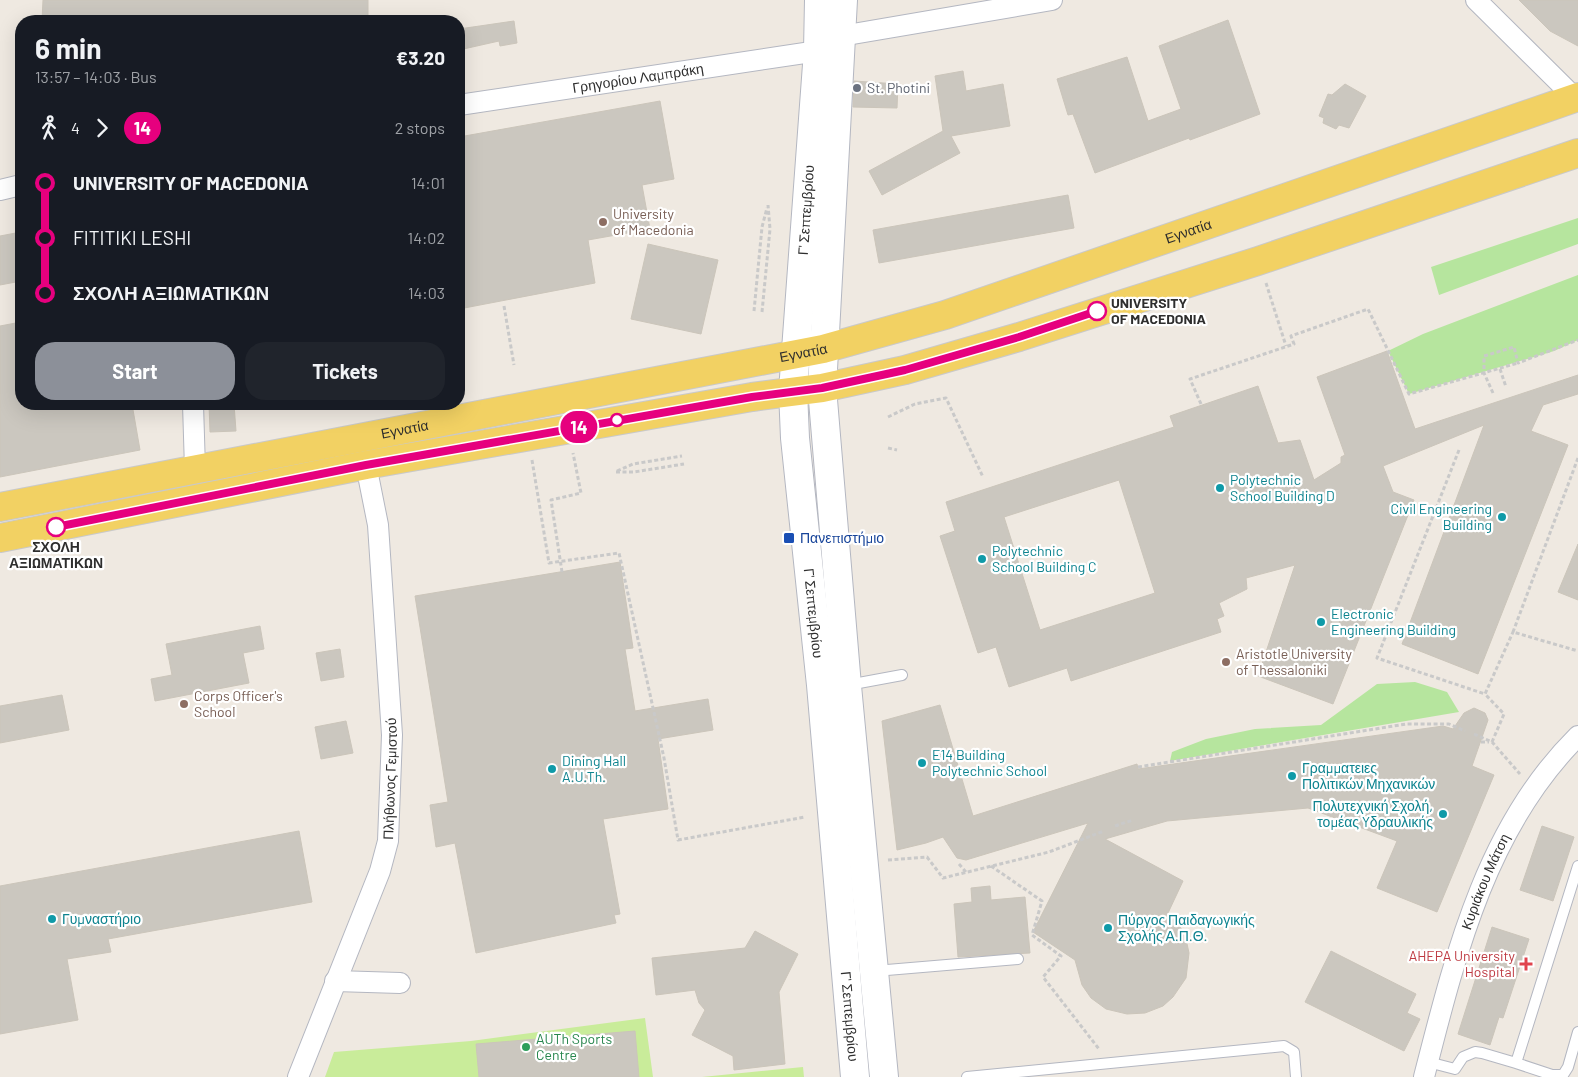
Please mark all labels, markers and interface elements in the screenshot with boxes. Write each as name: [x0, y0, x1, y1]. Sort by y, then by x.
text: 6 min: [35, 31, 101, 65]
text: €3.20: [396, 46, 445, 69]
street label: Γρηγορίου Λαμπράκη: [571, 59, 705, 96]
text: 13:57 – 14:03 · Bus: [35, 67, 157, 86]
place label: St. Photini: [867, 79, 930, 96]
marker: St. Photini: [851, 82, 863, 94]
icon: walk: [35, 114, 63, 142]
icon: forward: [88, 114, 116, 142]
text: 14: [134, 117, 151, 139]
text: 4: [71, 118, 80, 137]
text: 2 stops: [395, 118, 445, 137]
street label: Γ' Σεπτεμβρίου: [794, 164, 817, 256]
text: UNIVERSITY OF MACEDONIA: [73, 171, 309, 194]
text: 14:01: [411, 173, 445, 192]
place label: University of Macedonia: [613, 205, 694, 238]
street label: Εγνατία: [1163, 215, 1214, 247]
marker: University of Macedonia: [597, 216, 609, 228]
text: FITITIKI LESHI: [73, 226, 191, 249]
text: 14:02: [408, 228, 445, 247]
text: ΣΧΟΛΗ ΑΞΙΩΜΑΤΙΚΩΝ: [73, 281, 269, 304]
text: 14:03: [408, 283, 445, 302]
place label: UNIVERSITY OF MACEDONIA: [1111, 294, 1206, 327]
marker: UNIVERSITY OF MACEDONIA: [1087, 301, 1107, 321]
street label: Εγνατία: [778, 339, 829, 365]
button: Start: [35, 342, 235, 400]
button: Tickets: [245, 342, 445, 400]
line badge: 14: [556, 411, 602, 443]
unlabelled marker: [610, 413, 624, 427]
street label: Εγνατία: [379, 416, 430, 442]
text: 14: [570, 416, 588, 438]
place label: Polytechnic School Building D: [1230, 471, 1335, 504]
marker: Polytechnic School Building D: [1214, 482, 1226, 494]
place label: Civil Engineering Building: [1391, 500, 1492, 533]
marker: Civil Engineering Building: [1496, 511, 1508, 523]
marker: ΣΧΟΛΗ ΑΞΙΩΜΑΤΙΚΩΝ: [46, 517, 66, 537]
place label: Πανεπιστήμιο: [800, 529, 884, 546]
marker: Πανεπιστήμιο: [782, 531, 796, 545]
place label: ΣΧΟΛΗ ΑΞΙΩΜΑΤΙΚΩΝ: [9, 538, 103, 571]
place label: Polytechnic School Building C: [992, 542, 1097, 575]
marker: Polytechnic School Building C: [976, 553, 988, 565]
street label: Γ' Σεπτεμβρίου: [801, 567, 827, 659]
place label: Electronic Engineering Building: [1331, 605, 1456, 638]
marker: Electronic Engineering Building: [1315, 616, 1327, 628]
place label: Aristotle University of Thessaloniki: [1236, 645, 1352, 678]
marker: Aristotle University of Thessaloniki: [1220, 656, 1232, 668]
place label: Corps Officer's School: [194, 687, 283, 720]
marker: Corps Officer's School: [178, 698, 190, 710]
street label: Πλήθωνος Γεμιστού: [379, 717, 400, 840]
place label: E14 Building Polytechnic School: [932, 746, 1047, 779]
place label: Dining Hall A.U.Th.: [562, 752, 626, 785]
marker: E14 Building Polytechnic School: [916, 757, 928, 769]
place label: Γραμματειες Πολιτικών Μηχανικών: [1302, 759, 1435, 792]
marker: Dining Hall A.U.Th.: [546, 763, 558, 775]
marker: Γραμματειες Πολιτικών Μηχανικών: [1286, 770, 1298, 782]
place label: Πολυτεχνική Σχολή, τομέας Yδραυλικής: [1313, 797, 1433, 830]
marker: Πολυτεχνική Σχολή, τομέας Yδραυλικής: [1437, 808, 1449, 820]
street label: Κυριάκου Μάτση: [1457, 830, 1513, 932]
place label: Γυμναστήριο: [62, 910, 141, 927]
place label: Πύργος Παιδαγωγικής Σχολής Α.Π.Θ.: [1118, 911, 1255, 944]
marker: Γυμναστήριο: [46, 913, 58, 925]
marker: Πύργος Παιδαγωγικής Σχολής Α.Π.Θ.: [1102, 922, 1114, 934]
place label: AHEPA University Hospital: [1409, 947, 1516, 980]
marker: AHEPA University Hospital: [1519, 957, 1533, 971]
street label: Γ' Σεπτεμβρίου: [838, 971, 863, 1062]
place label: AUTh Sports Centre: [536, 1030, 613, 1063]
marker: AUTh Sports Centre: [520, 1041, 532, 1053]

